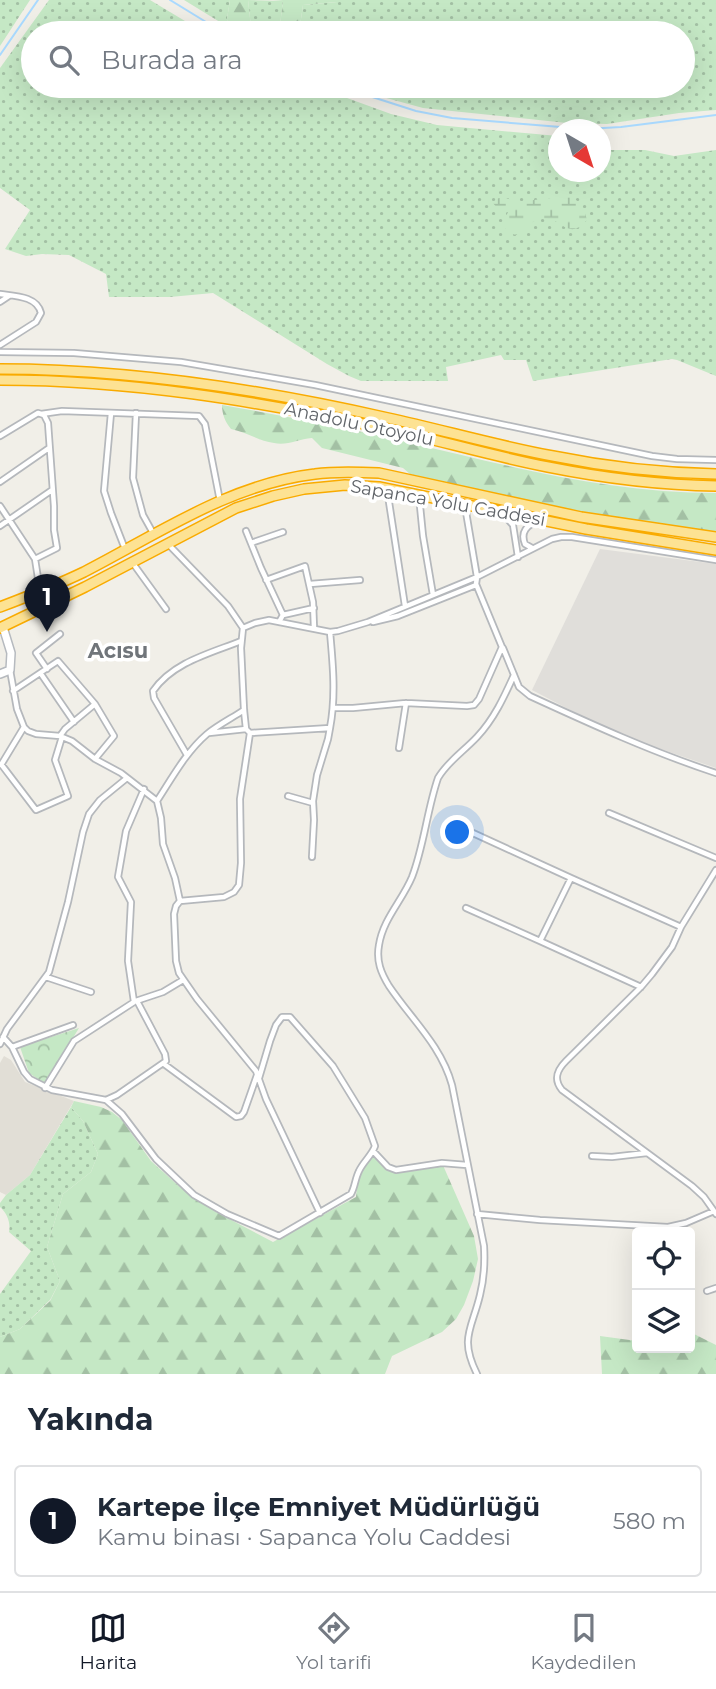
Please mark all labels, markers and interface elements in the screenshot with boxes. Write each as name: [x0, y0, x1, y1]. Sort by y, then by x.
search box: [21, 21, 695, 98]
icon: search: [45, 41, 83, 79]
text: Burada ara: [101, 44, 243, 76]
north arrow: [548, 119, 611, 182]
street label: Anadolu Otoyolu: [283, 397, 435, 451]
street label: Sapanca Yolu Caddesi: [349, 475, 547, 531]
pin: 1: [24, 574, 70, 632]
district label: Acısu: [87, 638, 148, 663]
your location: [440, 815, 474, 849]
map controls: [632, 1227, 695, 1353]
button: locate: [632, 1227, 695, 1290]
button: layers: [632, 1290, 695, 1353]
text: Yakında: [28, 1401, 154, 1438]
text: Kartepe İlçe Emniyet Müdürlüğü: [97, 1491, 540, 1523]
text: 1: [48, 1507, 58, 1535]
text: 580 m: [613, 1507, 686, 1535]
text: Kamu binası · Sapanca Yolu Caddesi: [97, 1523, 511, 1551]
tab: Harita: [79, 1609, 137, 1674]
tab: Yol tarifi: [296, 1609, 372, 1674]
tab: Kaydedilen: [531, 1609, 637, 1674]

